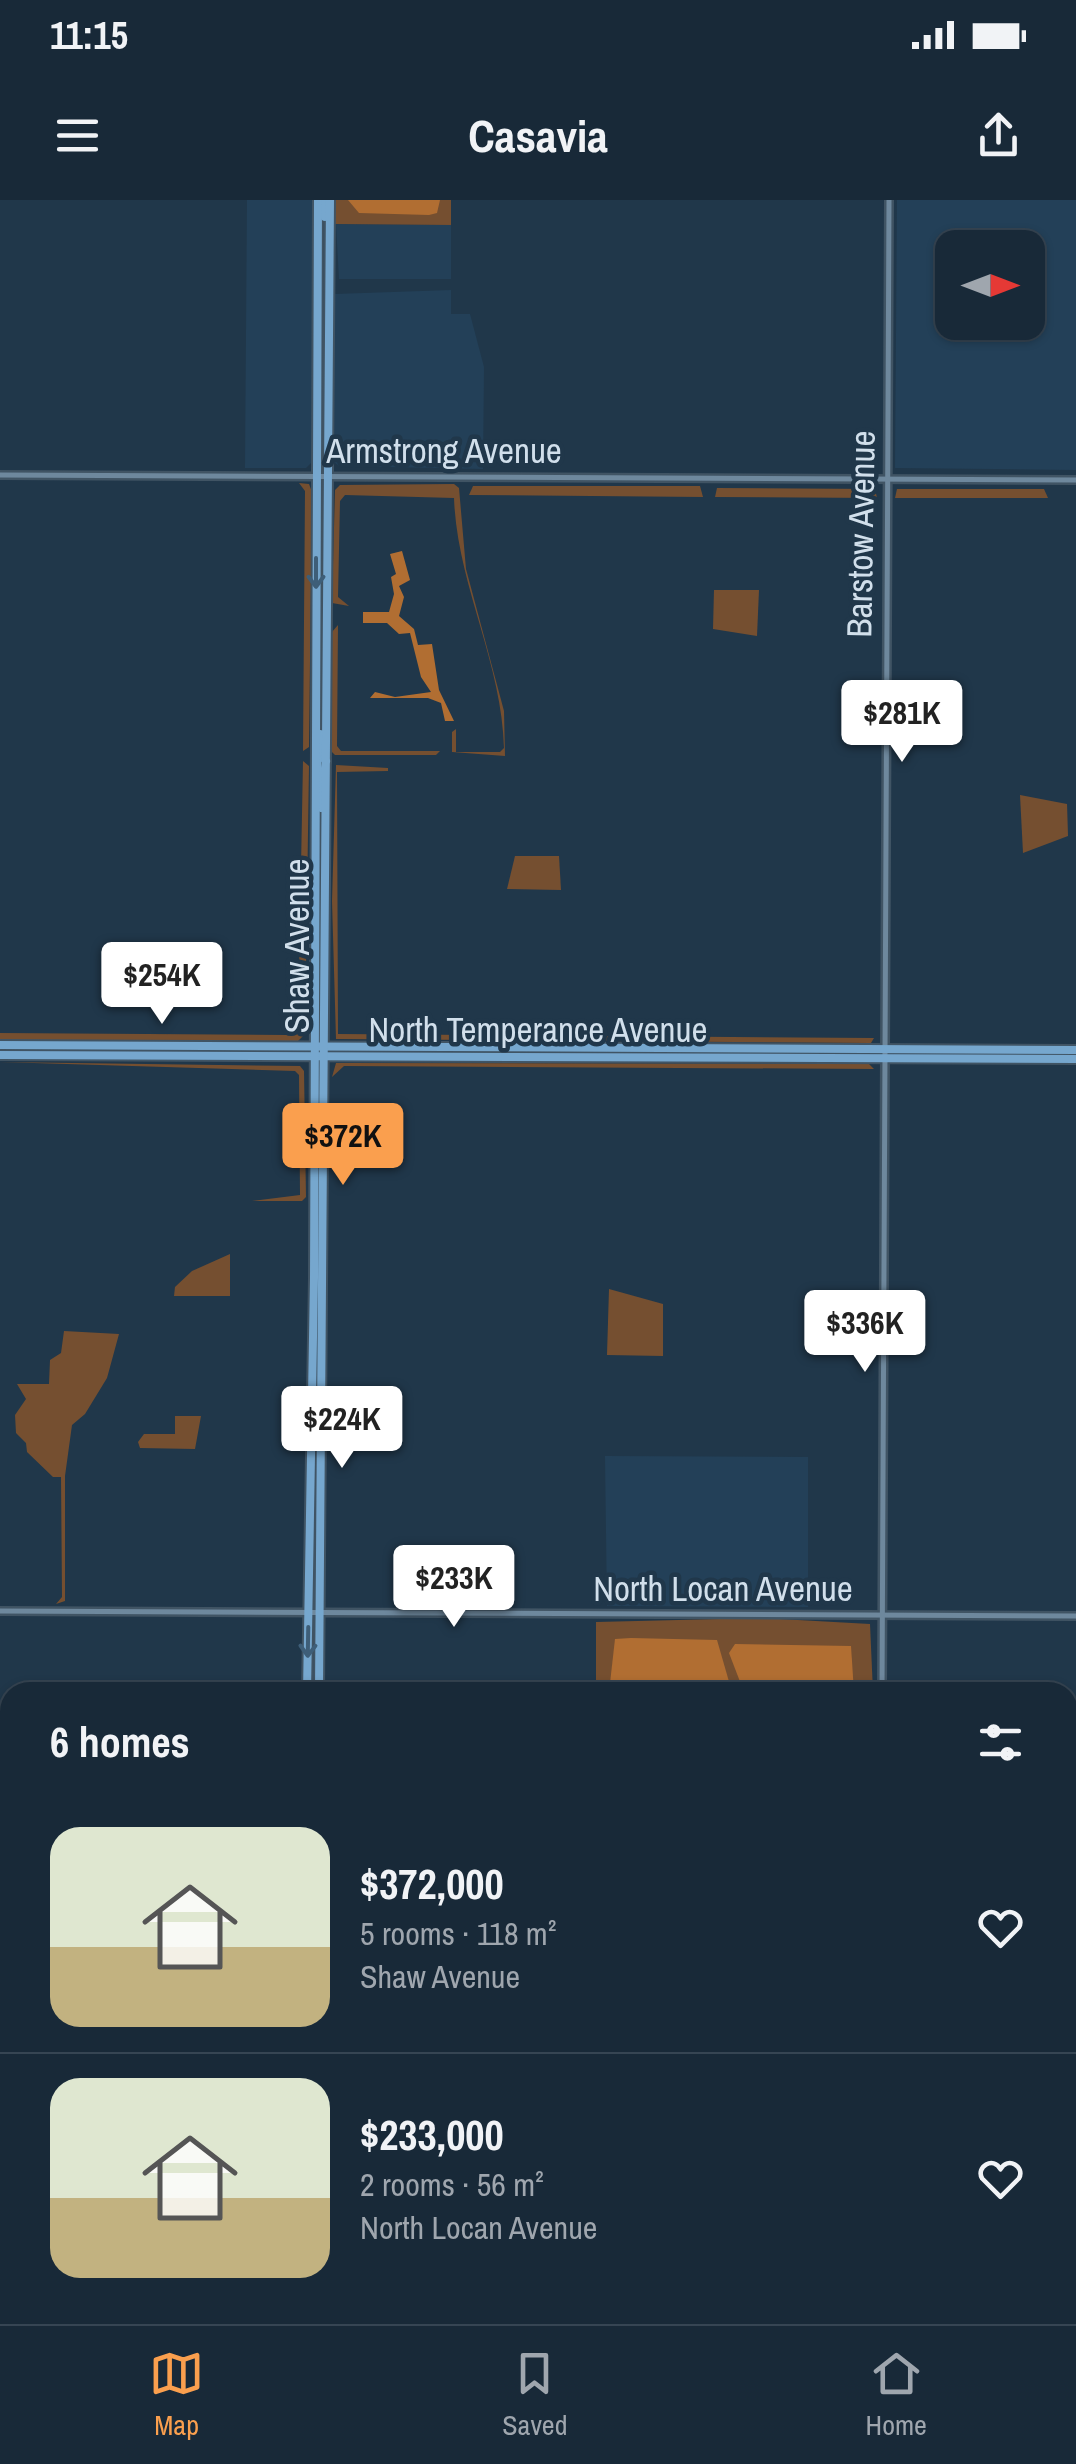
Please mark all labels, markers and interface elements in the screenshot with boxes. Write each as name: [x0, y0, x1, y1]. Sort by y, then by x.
text: 11:15: [50, 10, 128, 61]
text: Casavia: [468, 105, 608, 166]
icon: menu: [50, 108, 105, 163]
icon: share: [971, 108, 1026, 163]
north arrow: [935, 230, 1045, 340]
map controls: [935, 230, 1045, 340]
street label: Armstrong Avenue: [325, 427, 562, 474]
street label: Barstow Avenue: [835, 430, 886, 638]
one-way arrow: [306, 556, 326, 589]
pin: $281K: [832, 680, 972, 765]
text: $281K: [863, 691, 941, 734]
street label: Shaw Avenue: [273, 858, 320, 1034]
pin: $254K: [92, 942, 232, 1027]
text: $254K: [123, 953, 201, 996]
street label: North Temperance Avenue: [369, 1006, 707, 1053]
pin: $372K: [273, 1103, 413, 1188]
text: $372K: [304, 1114, 382, 1157]
pin: $336K: [795, 1290, 935, 1375]
text: $336K: [826, 1301, 904, 1344]
pin: $224K: [272, 1386, 412, 1471]
text: $224K: [303, 1397, 381, 1440]
pin: $233K: [384, 1545, 524, 1630]
text: $233K: [415, 1556, 493, 1599]
street label: North Locan Avenue: [593, 1565, 853, 1612]
one-way arrow: [298, 1624, 318, 1657]
text: 6 homes: [50, 1714, 190, 1770]
icon: filters: [973, 1715, 1028, 1770]
text: $372,000: [360, 1856, 504, 1912]
icon: home: [130, 1867, 250, 1987]
icon: heart: [973, 1900, 1028, 1955]
text: 5 rooms · 118 m²: [360, 1912, 556, 1955]
text: Shaw Avenue: [360, 1955, 520, 1998]
text: $233,000: [360, 2107, 504, 2163]
icon: home: [130, 2118, 250, 2238]
icon: heart: [973, 2151, 1028, 2206]
text: 2 rooms · 56 m²: [360, 2163, 544, 2206]
text: North Locan Avenue: [360, 2206, 597, 2249]
tab: Map: [149, 2346, 204, 2444]
tab: Saved: [502, 2346, 567, 2444]
tab: Home: [866, 2346, 927, 2444]

